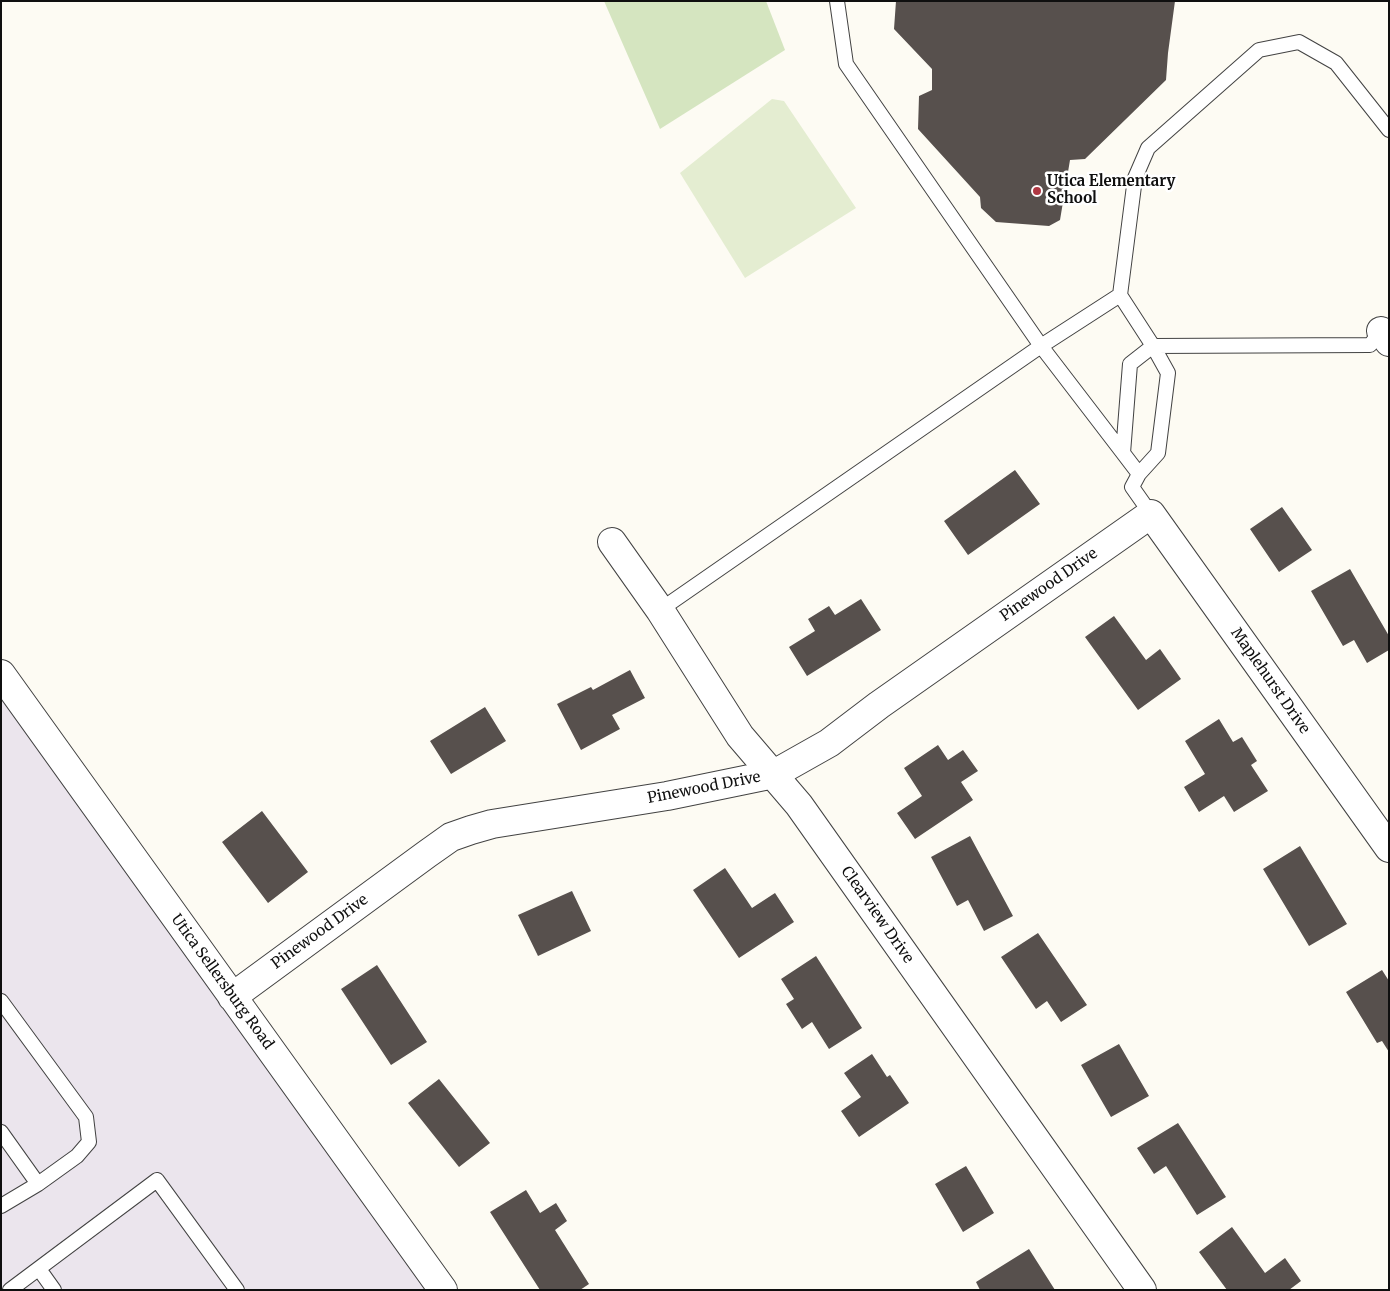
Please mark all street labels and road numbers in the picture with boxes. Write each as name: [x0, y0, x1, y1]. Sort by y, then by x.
street label: Pinewood Drive: [997, 545, 1101, 625]
street label: Maplehurst Drive: [1227, 625, 1313, 737]
street label: Pinewood Drive: [646, 768, 762, 808]
street label: Clearview Drive: [837, 863, 917, 967]
street label: Pinewood Drive: [268, 891, 372, 973]
street label: Utica Sellersburg Road: [167, 911, 277, 1053]

